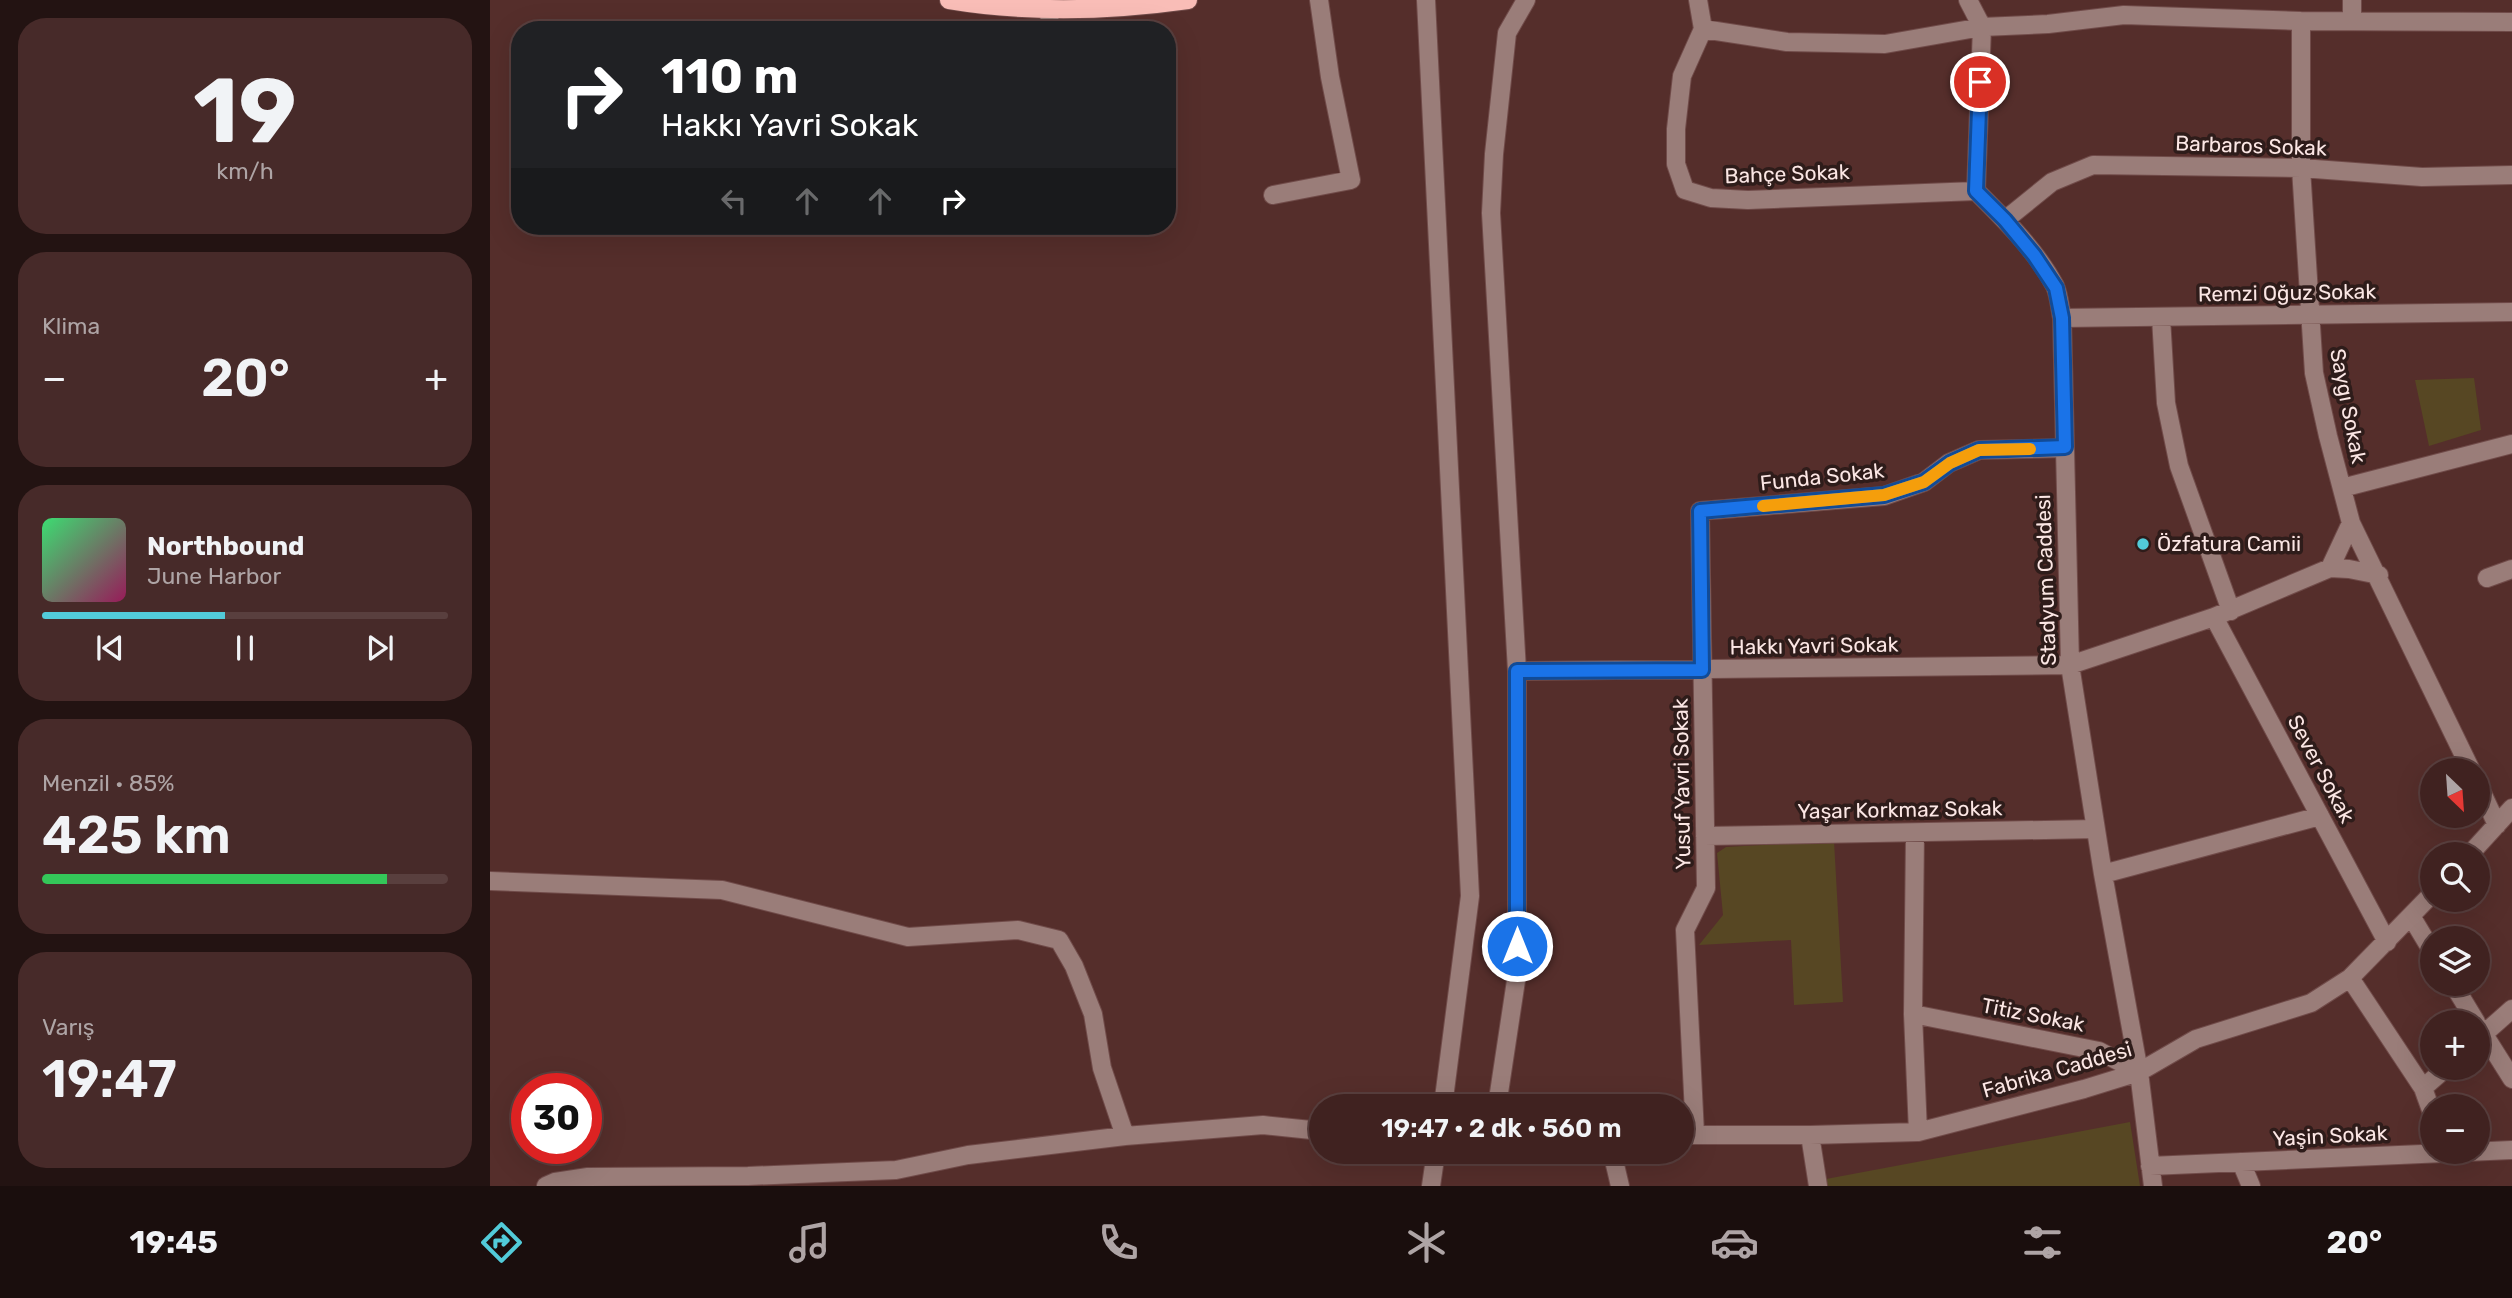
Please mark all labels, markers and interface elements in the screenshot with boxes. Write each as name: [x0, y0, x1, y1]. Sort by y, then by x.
text: 110 m: [661, 47, 798, 105]
icon: right: [546, 49, 637, 140]
pin: [1950, 52, 2010, 112]
text: 19: [193, 57, 297, 165]
icon: arrive: [1961, 63, 1999, 101]
text: Hakkı Yavri Sokak: [661, 106, 918, 144]
street label: Barbaros Sokak: [2175, 130, 2327, 161]
text: km/h: [216, 157, 274, 185]
street label: Bahçe Sokak: [1724, 159, 1850, 188]
icon: left: [715, 182, 753, 220]
icon: ahead: [788, 182, 826, 220]
icon: ahead: [861, 182, 899, 220]
icon: right: [934, 182, 972, 220]
street label: Remzi Oğuz Sokak: [2198, 278, 2377, 307]
text: Klima: [42, 312, 100, 340]
street label: Saygı Sokak: [2325, 346, 2372, 466]
text: 20°: [201, 347, 290, 409]
text: −: [42, 355, 67, 401]
text: +: [424, 355, 448, 401]
street label: Funda Sokak: [1759, 458, 1885, 495]
street label: Stadyum Caddesi: [2030, 494, 2061, 666]
text: Northbound: [147, 531, 305, 562]
place label: Özfatura Camii: [2157, 531, 2301, 556]
marker: Özfatura Camii: [2135, 536, 2151, 552]
text: June Harbor: [147, 562, 281, 590]
icon: previous: [91, 629, 129, 667]
icon: pause: [226, 629, 264, 667]
icon: next: [361, 629, 399, 667]
street label: Hakkı Yavri Sokak: [1729, 632, 1899, 659]
street label: Yusuf Yavri Sokak: [1668, 698, 1695, 870]
street label: Sever Sokak: [2283, 711, 2360, 827]
north arrow: [2420, 758, 2490, 828]
map controls: [2420, 758, 2490, 1164]
text: Menzil · 85%: [42, 769, 175, 797]
street label: Yaşar Korkmaz Sokak: [1797, 795, 2003, 824]
text: 425 km: [42, 804, 231, 866]
button: search: [2420, 842, 2490, 912]
position arrow: [1480, 909, 1554, 983]
button: layers: [2420, 926, 2490, 996]
street label: Titiz Sokak: [1979, 992, 2087, 1037]
button: +: [2420, 1010, 2490, 1080]
text: Varış: [42, 1013, 95, 1041]
street label: Fabrika Caddesi: [1979, 1036, 2134, 1103]
text: 19:47: [42, 1048, 177, 1110]
speed limit sign: 30: [511, 1073, 602, 1164]
button: −: [2420, 1094, 2490, 1164]
text: 19:47 · 2 dk · 560 m: [1381, 1113, 1622, 1144]
street label: Yaşin Sokak: [2272, 1120, 2388, 1151]
icon: directions: [477, 1218, 526, 1267]
icon: music: [785, 1218, 834, 1267]
icon: phone: [1094, 1218, 1143, 1267]
icon: climate: [1402, 1218, 1451, 1267]
icon: car: [1710, 1218, 1759, 1267]
icon: filters: [2018, 1218, 2067, 1267]
text: 19:45: [130, 1223, 218, 1261]
text: 20°: [2327, 1223, 2382, 1261]

